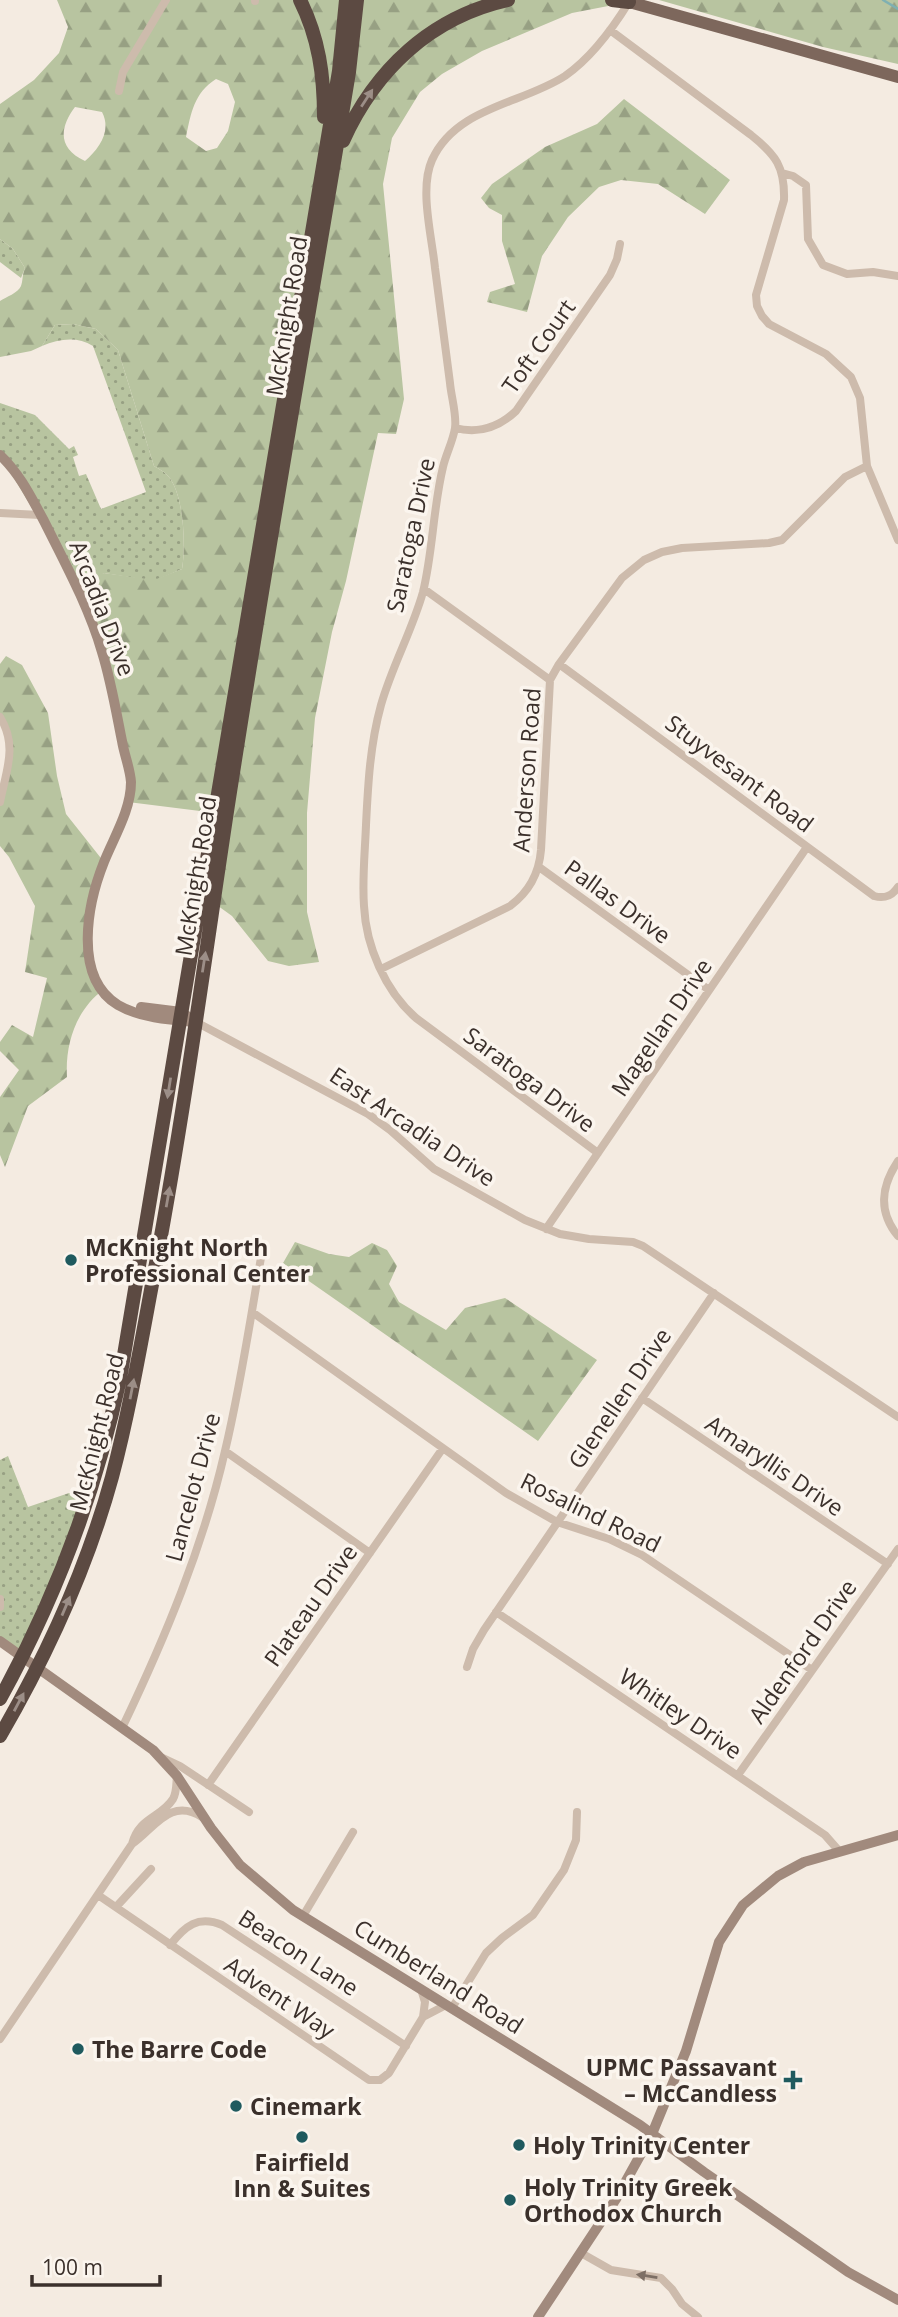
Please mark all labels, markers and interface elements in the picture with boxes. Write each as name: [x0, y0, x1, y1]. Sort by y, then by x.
one-way arrow: [360, 88, 373, 107]
street label: McKnight Road: [258, 234, 314, 398]
street label: Toft Court: [494, 292, 582, 400]
street label: Saratoga Drive: [378, 455, 442, 615]
street label: Arcadia Drive: [62, 536, 144, 680]
street label: Anderson Road: [504, 687, 548, 853]
street label: Stuyvesant Road: [659, 707, 821, 839]
street label: McKnight Road: [167, 794, 223, 958]
street label: Pallas Drive: [558, 852, 678, 950]
one-way arrow: [199, 951, 210, 973]
street label: Magellan Drive: [603, 952, 719, 1102]
street label: Saratoga Drive: [458, 1019, 602, 1139]
street label: East Arcadia Drive: [324, 1059, 502, 1193]
one-way arrow: [163, 1077, 174, 1099]
one-way arrow: [163, 1186, 174, 1208]
place label: McKnight North Professional Center: [85, 1231, 310, 1289]
marker: McKnight North Professional Center: [63, 1252, 79, 1268]
street label: Glenellen Drive: [560, 1321, 678, 1475]
street label: McKnight Road: [61, 1350, 131, 1514]
one-way arrow: [126, 1378, 137, 1400]
street label: Amaryllis Drive: [700, 1407, 850, 1523]
street label: Lancelot Drive: [157, 1409, 227, 1565]
street label: Rosalind Road: [515, 1464, 667, 1560]
street label: Plateau Drive: [256, 1537, 364, 1673]
street label: Aldenford Drive: [740, 1573, 864, 1729]
one-way arrow: [60, 1596, 71, 1617]
street label: Whitley Drive: [613, 1660, 749, 1766]
one-way arrow: [13, 1693, 25, 1712]
street label: Beacon Lane: [233, 1901, 365, 2003]
street label: Cumberland Road: [348, 1911, 530, 2041]
street label: Advent Way: [218, 1948, 342, 2046]
place label: The Barre Code: [92, 2033, 267, 2065]
marker: The Barre Code: [70, 2041, 86, 2057]
place label: UPMC Passavant – McCandless: [586, 2051, 777, 2109]
marker: UPMC Passavant – McCandless: [783, 2070, 803, 2090]
place label: Cinemark: [250, 2090, 362, 2122]
marker: Cinemark: [228, 2098, 244, 2114]
marker: Fairfield Inn & Suites: [294, 2129, 310, 2145]
place label: Holy Trinity Center: [533, 2129, 750, 2161]
marker: Holy Trinity Center: [511, 2137, 527, 2153]
place label: Fairfield Inn & Suites: [234, 2146, 370, 2204]
place label: Holy Trinity Greek Orthodox Church: [524, 2171, 733, 2229]
marker: Holy Trinity Greek Orthodox Church: [502, 2192, 518, 2208]
scale bar: [32, 2244, 159, 2288]
text: 100 m: [42, 2253, 103, 2281]
one-way arrow: [636, 2270, 658, 2281]

